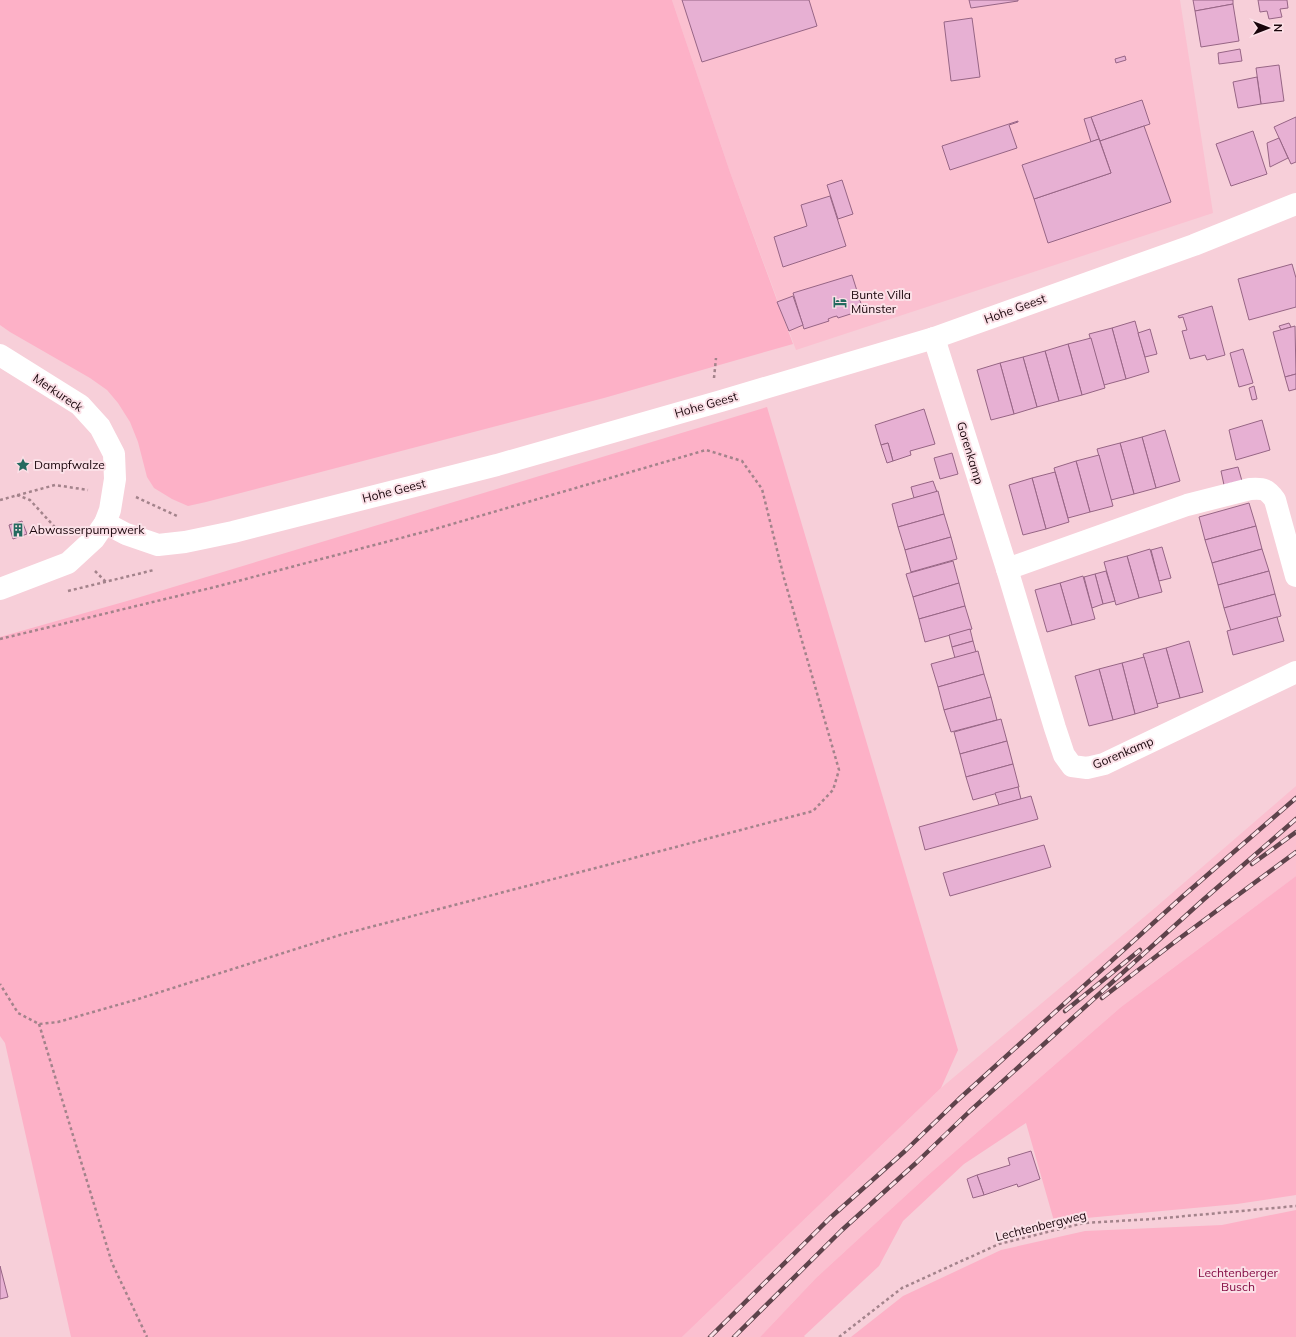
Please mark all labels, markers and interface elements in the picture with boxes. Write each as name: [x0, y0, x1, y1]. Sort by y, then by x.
north arrow: [1248, 8, 1288, 48]
text: N: [1271, 24, 1285, 32]
place label: Bunte Villa Münster: [851, 287, 911, 316]
street label: Hohe Geest: [982, 290, 1048, 327]
hotel icon: Bunte Villa Münster: [832, 294, 848, 310]
street label: Merkureck: [30, 370, 87, 415]
street label: Hohe Geest: [673, 388, 739, 421]
street label: Gorenkamp: [954, 420, 987, 486]
place icon: Dampfwalze: [15, 457, 31, 473]
place label: Dampfwalze: [34, 457, 105, 472]
street label: Hohe Geest: [361, 475, 427, 506]
building icon: Abwasserpumpwerk: [10, 522, 26, 538]
place label: Abwasserpumpwerk: [29, 522, 145, 537]
street label: Gorenkamp: [1090, 733, 1155, 772]
street label: Lechtenbergweg: [994, 1207, 1088, 1244]
park label: Lechtenberger Busch: [1198, 1265, 1279, 1294]

